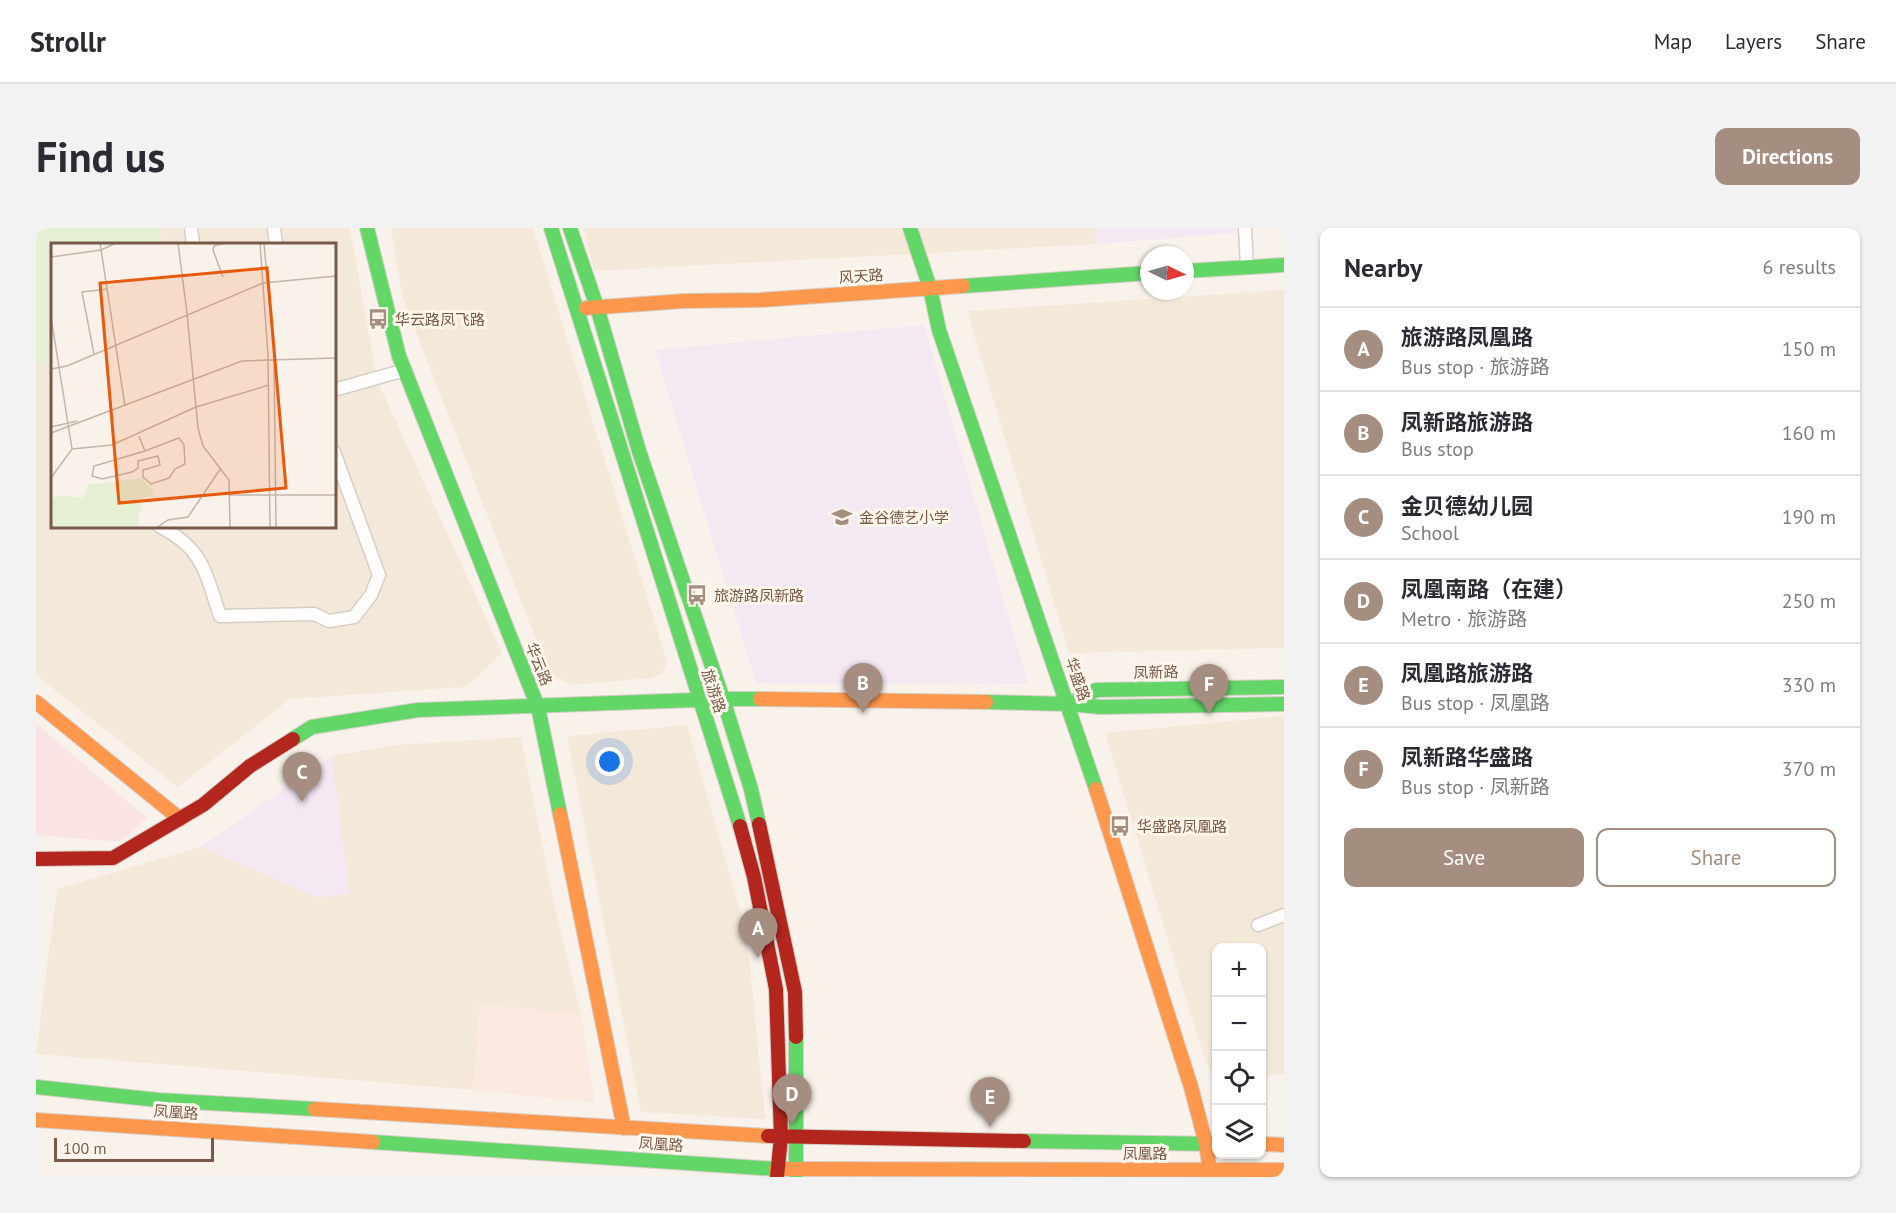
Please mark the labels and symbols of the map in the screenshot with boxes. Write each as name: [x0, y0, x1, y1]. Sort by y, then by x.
inset map: [51, 243, 336, 528]
north arrow: [1140, 246, 1194, 300]
street label: 风天路: [838, 265, 884, 287]
bus stop icon: 华云路凤飞路: [366, 307, 390, 331]
place label: 华云路凤飞路: [395, 310, 485, 329]
school or university icon: 金谷德艺小学: [830, 505, 854, 529]
place label: 金谷德艺小学: [859, 508, 949, 527]
bus stop icon: 旅游路凤新路: [685, 583, 709, 607]
place label: 旅游路凤新路: [714, 586, 804, 605]
street label: 华云路: [522, 640, 556, 688]
street label: 华盛路: [1062, 655, 1094, 703]
street label: 凤新路: [1133, 662, 1179, 682]
pin: B: [844, 664, 882, 713]
pin: F: [1190, 664, 1228, 714]
street label: 旅游路: [698, 667, 730, 715]
your location: [595, 747, 624, 776]
pin: C: [282, 752, 322, 802]
bus stop icon: 华盛路凤凰路: [1108, 814, 1132, 838]
place label: 华盛路凤凰路: [1137, 817, 1227, 836]
pin: A: [738, 908, 778, 958]
pin: D: [772, 1074, 812, 1124]
pin: E: [970, 1078, 1010, 1127]
street label: 凤凰路: [153, 1101, 199, 1123]
street label: 凤凰路: [638, 1133, 684, 1155]
scale bar: [54, 1135, 214, 1162]
street label: 凤凰路: [1122, 1144, 1168, 1163]

